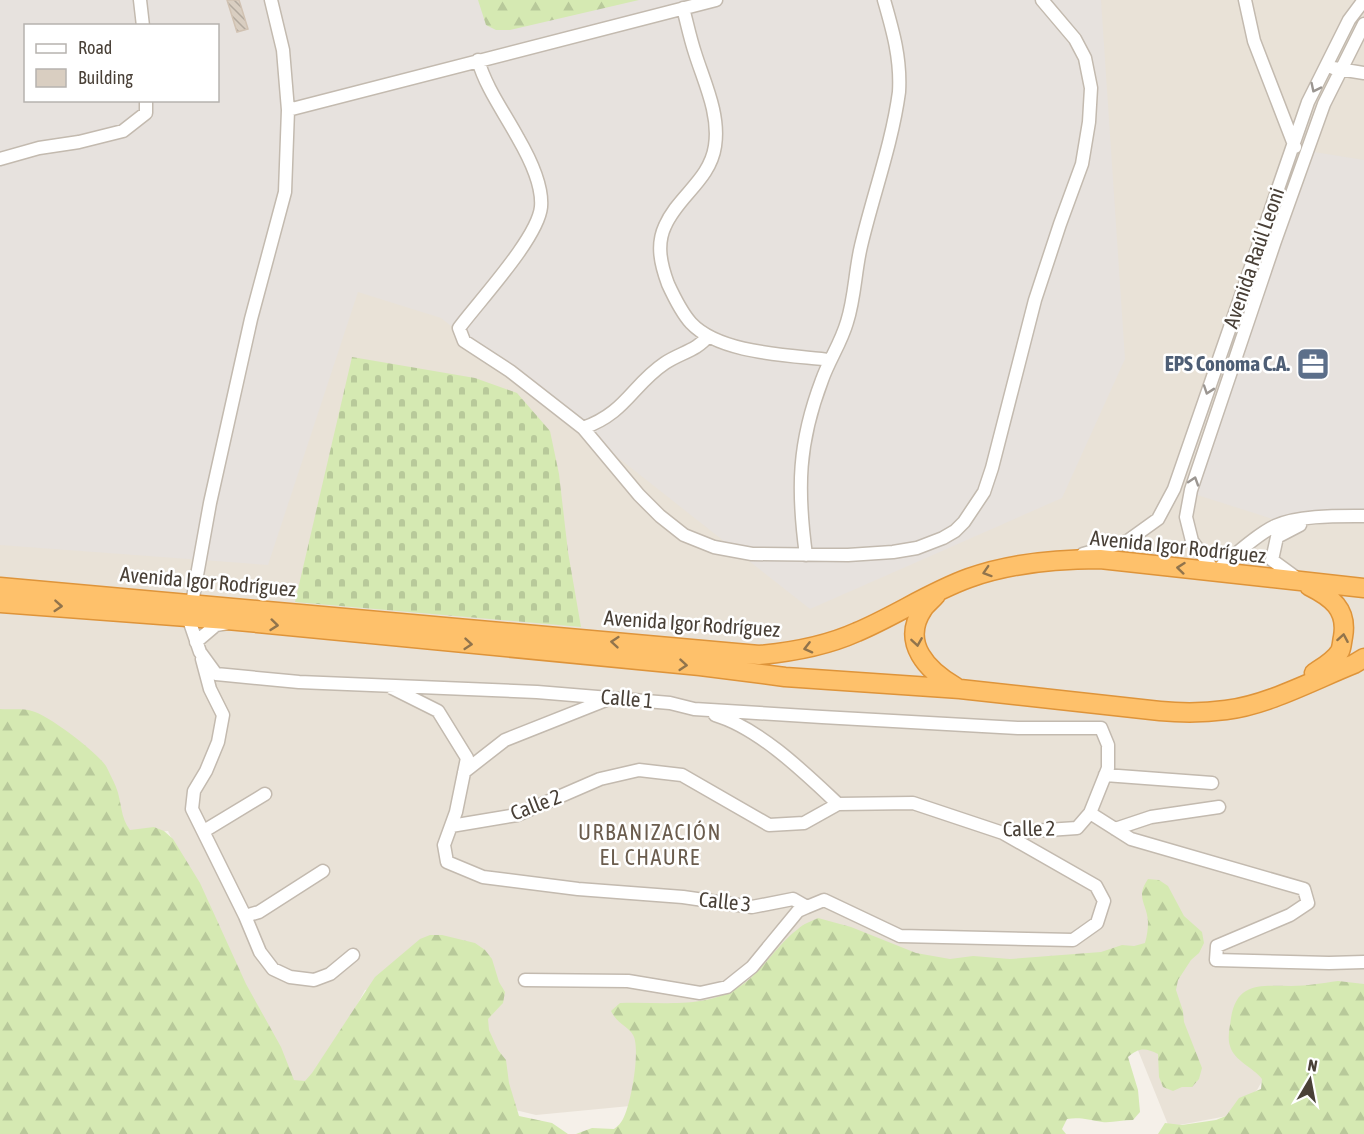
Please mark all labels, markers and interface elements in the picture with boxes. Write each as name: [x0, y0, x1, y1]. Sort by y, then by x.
legend: [24, 24, 219, 102]
text: Road: [78, 37, 112, 58]
text: Building: [78, 67, 133, 88]
one-way arrow: [1311, 81, 1323, 92]
street label: Avenida Raúl Leoni: [1218, 184, 1288, 331]
office icon: EPS Conoma C.A.: [1295, 346, 1331, 382]
place label: EPS Conoma C.A.: [1165, 351, 1290, 375]
one-way arrow: [1203, 384, 1216, 395]
one-way arrow: [1186, 476, 1199, 487]
street label: Avenida Igor Rodríguez: [1089, 525, 1268, 567]
street label: Avenida Igor Rodríguez: [119, 561, 297, 601]
one-way arrow: [1176, 563, 1185, 575]
one-way arrow: [982, 565, 993, 577]
one-way arrow: [54, 600, 63, 613]
street label: Avenida Igor Rodríguez: [603, 605, 781, 641]
one-way arrow: [269, 618, 278, 631]
one-way arrow: [1336, 633, 1348, 642]
one-way arrow: [610, 636, 619, 649]
one-way arrow: [463, 637, 472, 650]
one-way arrow: [910, 637, 923, 647]
one-way arrow: [804, 640, 814, 653]
one-way arrow: [678, 658, 687, 671]
street label: Calle 1: [600, 684, 654, 712]
street label: Calle 2: [507, 783, 564, 825]
street label: Calle 2: [1003, 816, 1055, 840]
district label: URBANIZACIÓN EL CHAURE: [578, 819, 722, 870]
street label: Calle 3: [698, 886, 752, 916]
north arrow: [1280, 1050, 1340, 1110]
text: N: [1306, 1056, 1319, 1075]

